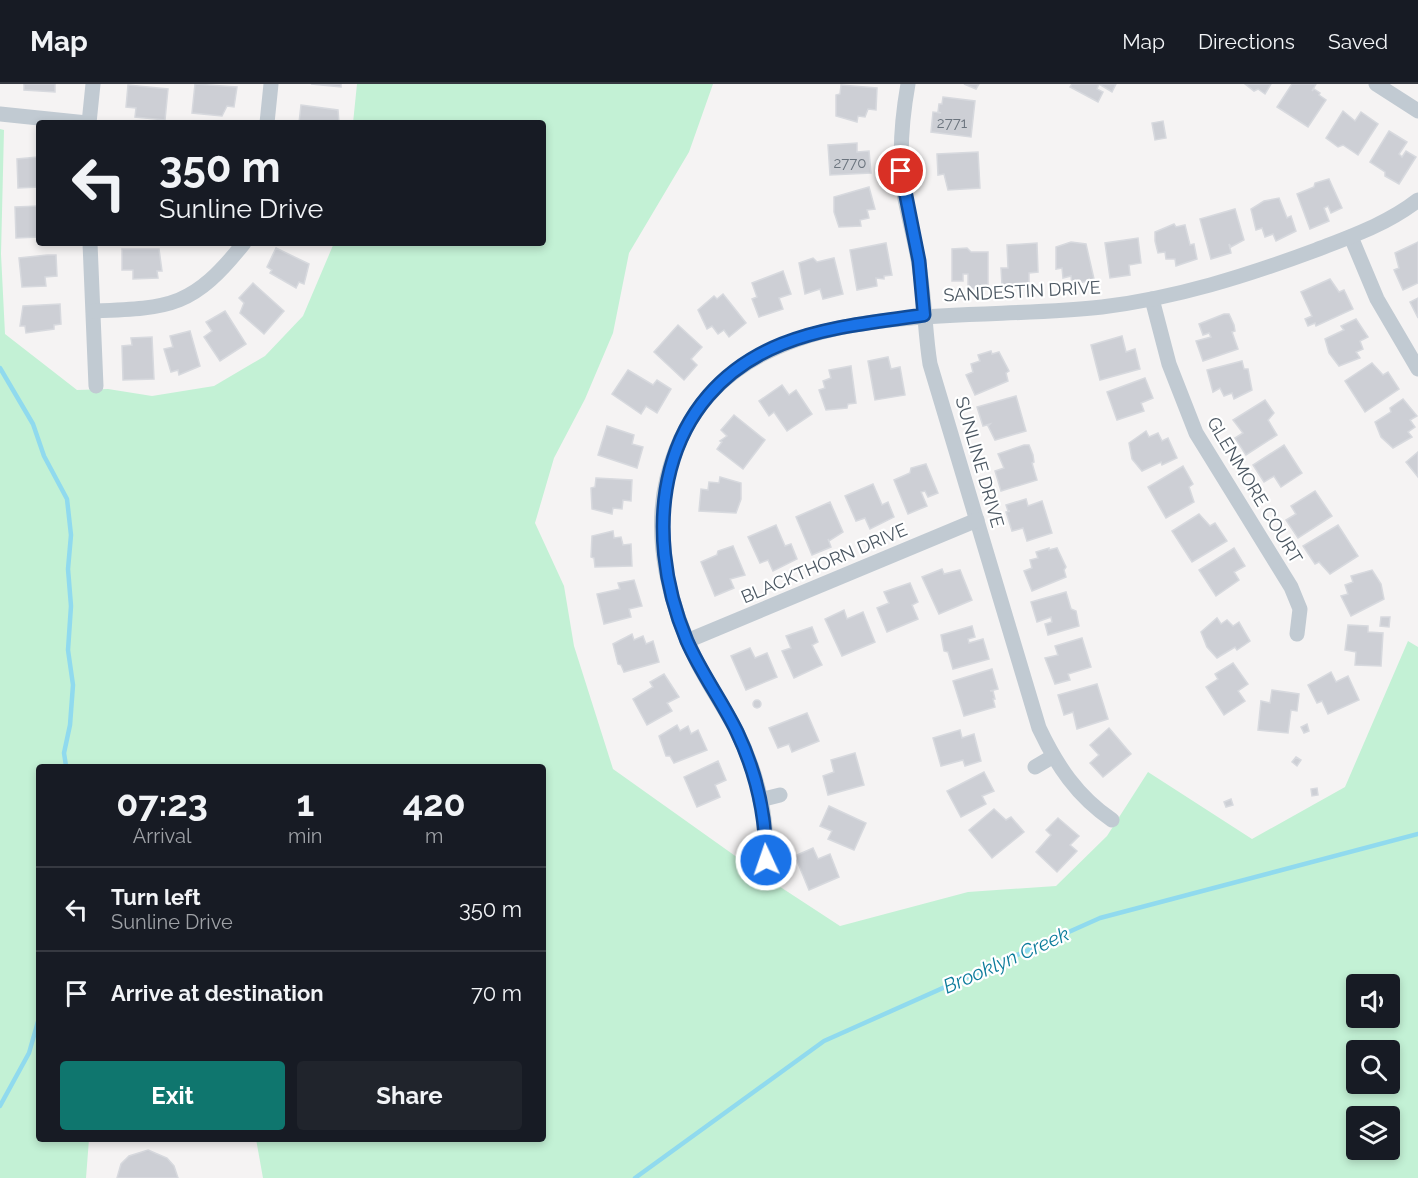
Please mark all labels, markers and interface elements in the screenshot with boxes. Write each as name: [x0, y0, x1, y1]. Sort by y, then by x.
text: Map: [30, 25, 88, 58]
text: Map: [1122, 29, 1165, 54]
text: Directions: [1198, 29, 1295, 54]
text: Saved: [1328, 29, 1388, 54]
house number: 2771: [937, 114, 968, 132]
text: 350 m: [159, 143, 281, 192]
icon: left: [60, 144, 138, 222]
pin: [875, 145, 926, 196]
house number: 2770: [834, 154, 866, 172]
icon: arrive: [884, 154, 917, 187]
text: Sunline Drive: [159, 193, 323, 224]
street label: SANDESTIN DRIVE: [943, 276, 1101, 306]
street label: SUNLINE DRIVE: [951, 394, 1009, 530]
street label: GLENMORE COURT: [1203, 413, 1307, 567]
street label: BLACKTHORN DRIVE: [738, 518, 910, 608]
text: 07:23: [116, 782, 208, 824]
text: 1: [296, 782, 314, 824]
text: 420: [403, 782, 466, 824]
text: Arrival: [133, 824, 191, 848]
text: min: [288, 824, 323, 848]
text: m: [425, 824, 443, 848]
position arrow: [734, 828, 798, 892]
text: Turn left: [111, 884, 201, 910]
icon: left: [60, 893, 93, 926]
text: 350 m: [459, 896, 522, 922]
text: Sunline Drive: [111, 910, 233, 934]
water label: Brooklyn Creek: [939, 921, 1073, 999]
map controls: [1346, 974, 1400, 1160]
button: sound: [1346, 974, 1400, 1028]
icon: arrive: [60, 977, 93, 1010]
text: Arrive at destination: [111, 980, 324, 1006]
text: 70 m: [471, 980, 522, 1006]
button: search: [1346, 1040, 1400, 1094]
button: Exit: [60, 1061, 285, 1130]
button: Share: [297, 1061, 522, 1130]
button: layers: [1346, 1106, 1400, 1160]

